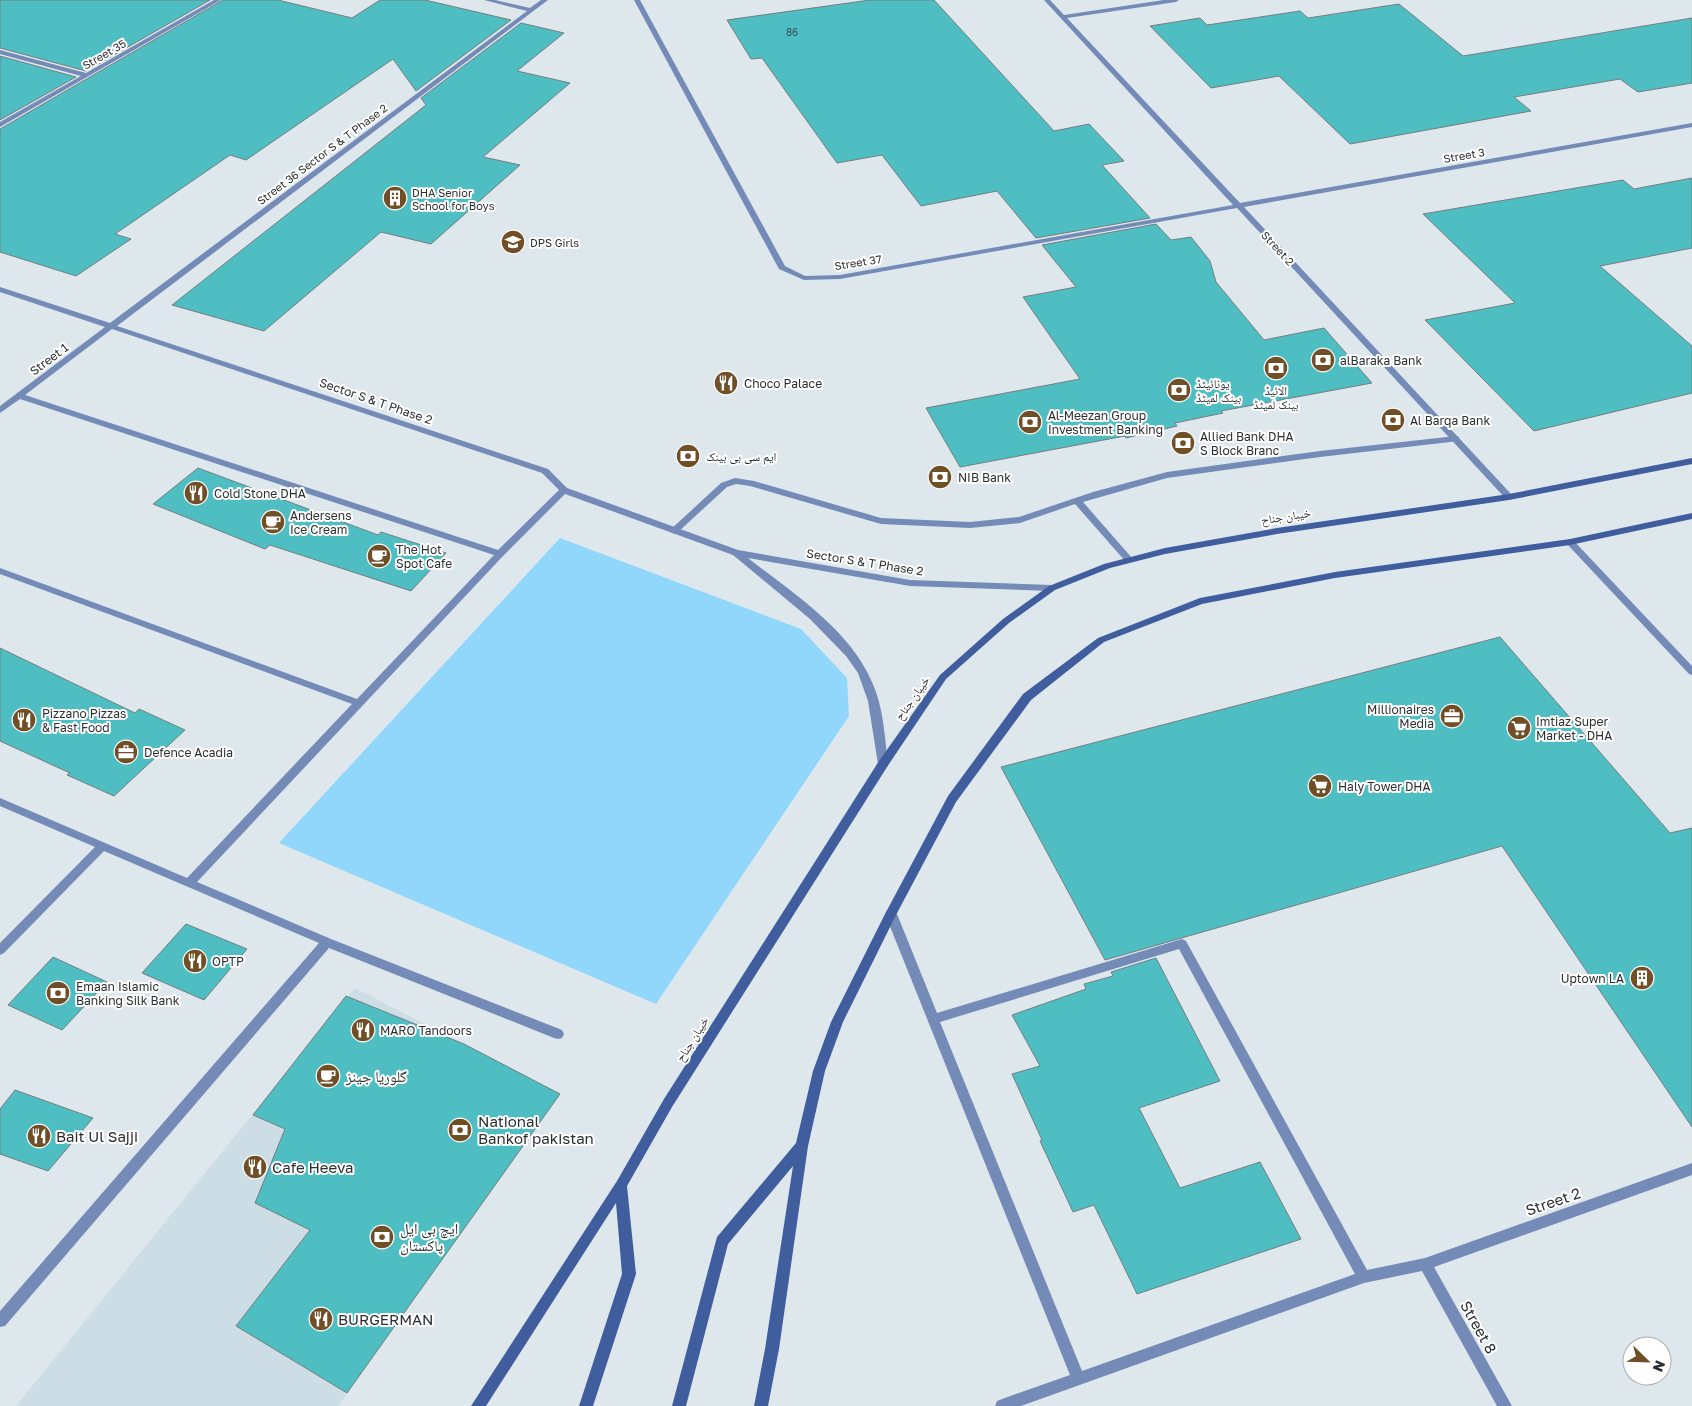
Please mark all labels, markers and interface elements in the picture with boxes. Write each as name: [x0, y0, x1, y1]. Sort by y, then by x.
house number: 86: [786, 26, 798, 38]
street label: Street 35: [80, 36, 128, 72]
street label: Street 36 Sector S & T Phase 2: [254, 101, 390, 207]
street label: Street 3: [1442, 145, 1486, 165]
building icon: DHA Senior School for Boys: [382, 185, 408, 211]
place label: DHA Senior School for Boys: [412, 186, 495, 212]
street label: Street 2: [1259, 228, 1297, 268]
school or university icon: DPS Girls: [500, 229, 526, 255]
place label: DPS Girls: [530, 236, 579, 249]
street label: Street 37: [833, 252, 883, 272]
street label: Street 1: [27, 340, 71, 378]
bank icon: alBaraka Bank: [1310, 347, 1336, 373]
place label: alBaraka Bank: [1340, 353, 1422, 368]
bank icon: الائیڈ بینک لمیٹڈ: [1263, 355, 1289, 381]
restaurant icon: Choco Palace: [713, 370, 739, 396]
street label: Sector S & T Phase 2: [318, 375, 434, 427]
place label: Choco Palace: [744, 376, 822, 391]
place label: یونائیٹڈ بینک لمیٹڈ: [1196, 376, 1241, 405]
bank icon: یونائیٹڈ بینک لمیٹڈ: [1166, 377, 1192, 403]
place label: الائیڈ بینک لمیٹڈ: [1253, 383, 1299, 412]
bank icon: Al Barqa Bank: [1380, 407, 1406, 433]
place label: Al-Meezan Group Investment Banking: [1048, 408, 1163, 437]
bank icon: Al-Meezan Group Investment Banking: [1017, 409, 1043, 435]
place label: Al Barqa Bank: [1410, 413, 1490, 428]
place label: Allied Bank DHA S Block Branc: [1200, 429, 1294, 458]
bank icon: Allied Bank DHA S Block Branc: [1170, 430, 1196, 456]
bank icon: ایم سی بی بینک: [675, 443, 701, 469]
place label: ایم سی بی بینک: [706, 449, 777, 465]
bank icon: NIB Bank: [927, 464, 953, 490]
place label: NIB Bank: [958, 470, 1011, 485]
restaurant icon: Cold Stone DHA: [183, 480, 209, 506]
place label: Cold Stone DHA: [214, 486, 306, 501]
street label: خیبان جناح: [1260, 505, 1312, 528]
place label: Andersens Ice Cream: [290, 508, 352, 537]
cafe icon: Andersens Ice Cream: [260, 509, 286, 535]
place label: The Hot Spot Cafe: [396, 542, 452, 571]
cafe icon: The Hot Spot Cafe: [366, 543, 392, 569]
street label: Sector S & T Phase 2: [805, 545, 925, 579]
street label: خیبان جناح: [891, 673, 933, 723]
place label: Millionaires Media: [1367, 702, 1434, 731]
office icon: Millionaires Media: [1439, 703, 1465, 729]
place label: Pizzano Pizzas & Fast Food: [42, 706, 126, 735]
restaurant icon: Pizzano Pizzas & Fast Food: [11, 707, 37, 733]
place label: Imtiaz Super Market - DHA: [1536, 714, 1612, 743]
supermarket icon: Imtiaz Super Market - DHA: [1506, 715, 1532, 741]
office icon: Defence Acadia: [113, 739, 139, 765]
place label: Defence Acadia: [144, 745, 233, 760]
supermarket icon: Haly Tower DHA: [1307, 773, 1333, 799]
place label: Haly Tower DHA: [1338, 779, 1430, 794]
restaurant icon: OPTP: [182, 948, 208, 974]
place label: OPTP: [212, 954, 244, 969]
building icon: Uptown LA: [1629, 965, 1655, 991]
place label: Uptown LA: [1561, 971, 1624, 986]
place label: Emaan Islamic Banking Silk Bank: [76, 979, 180, 1008]
bank icon: Emaan Islamic Banking Silk Bank: [45, 980, 71, 1006]
street label: خیبان جناح: [672, 1013, 712, 1065]
restaurant icon: MARO Tandoors: [350, 1017, 376, 1043]
place label: MARO Tandoors: [380, 1023, 472, 1038]
cafe icon: گلوریا جینز: [315, 1063, 341, 1089]
place label: گلوریا جینز: [345, 1067, 407, 1086]
place label: National Bankof pakistan: [478, 1112, 594, 1147]
bank icon: National Bankof pakistan: [447, 1117, 473, 1143]
restaurant icon: Bait Ul Sajji: [26, 1123, 52, 1149]
place label: Bait Ul Sajji: [56, 1127, 138, 1145]
restaurant icon: Cafe Heeva: [242, 1154, 268, 1180]
place label: Cafe Heeva: [272, 1158, 353, 1176]
street label: Street 2: [1523, 1183, 1583, 1219]
place label: ایچ بی ایل پاکستان: [400, 1219, 458, 1256]
bank icon: ایچ بی ایل پاکستان: [369, 1224, 395, 1250]
street label: Street 8: [1457, 1298, 1501, 1356]
restaurant icon: BURGERMAN: [308, 1306, 334, 1332]
place label: BURGERMAN: [338, 1310, 433, 1328]
north arrow: [1622, 1336, 1672, 1386]
text: N: [1650, 1358, 1669, 1374]

